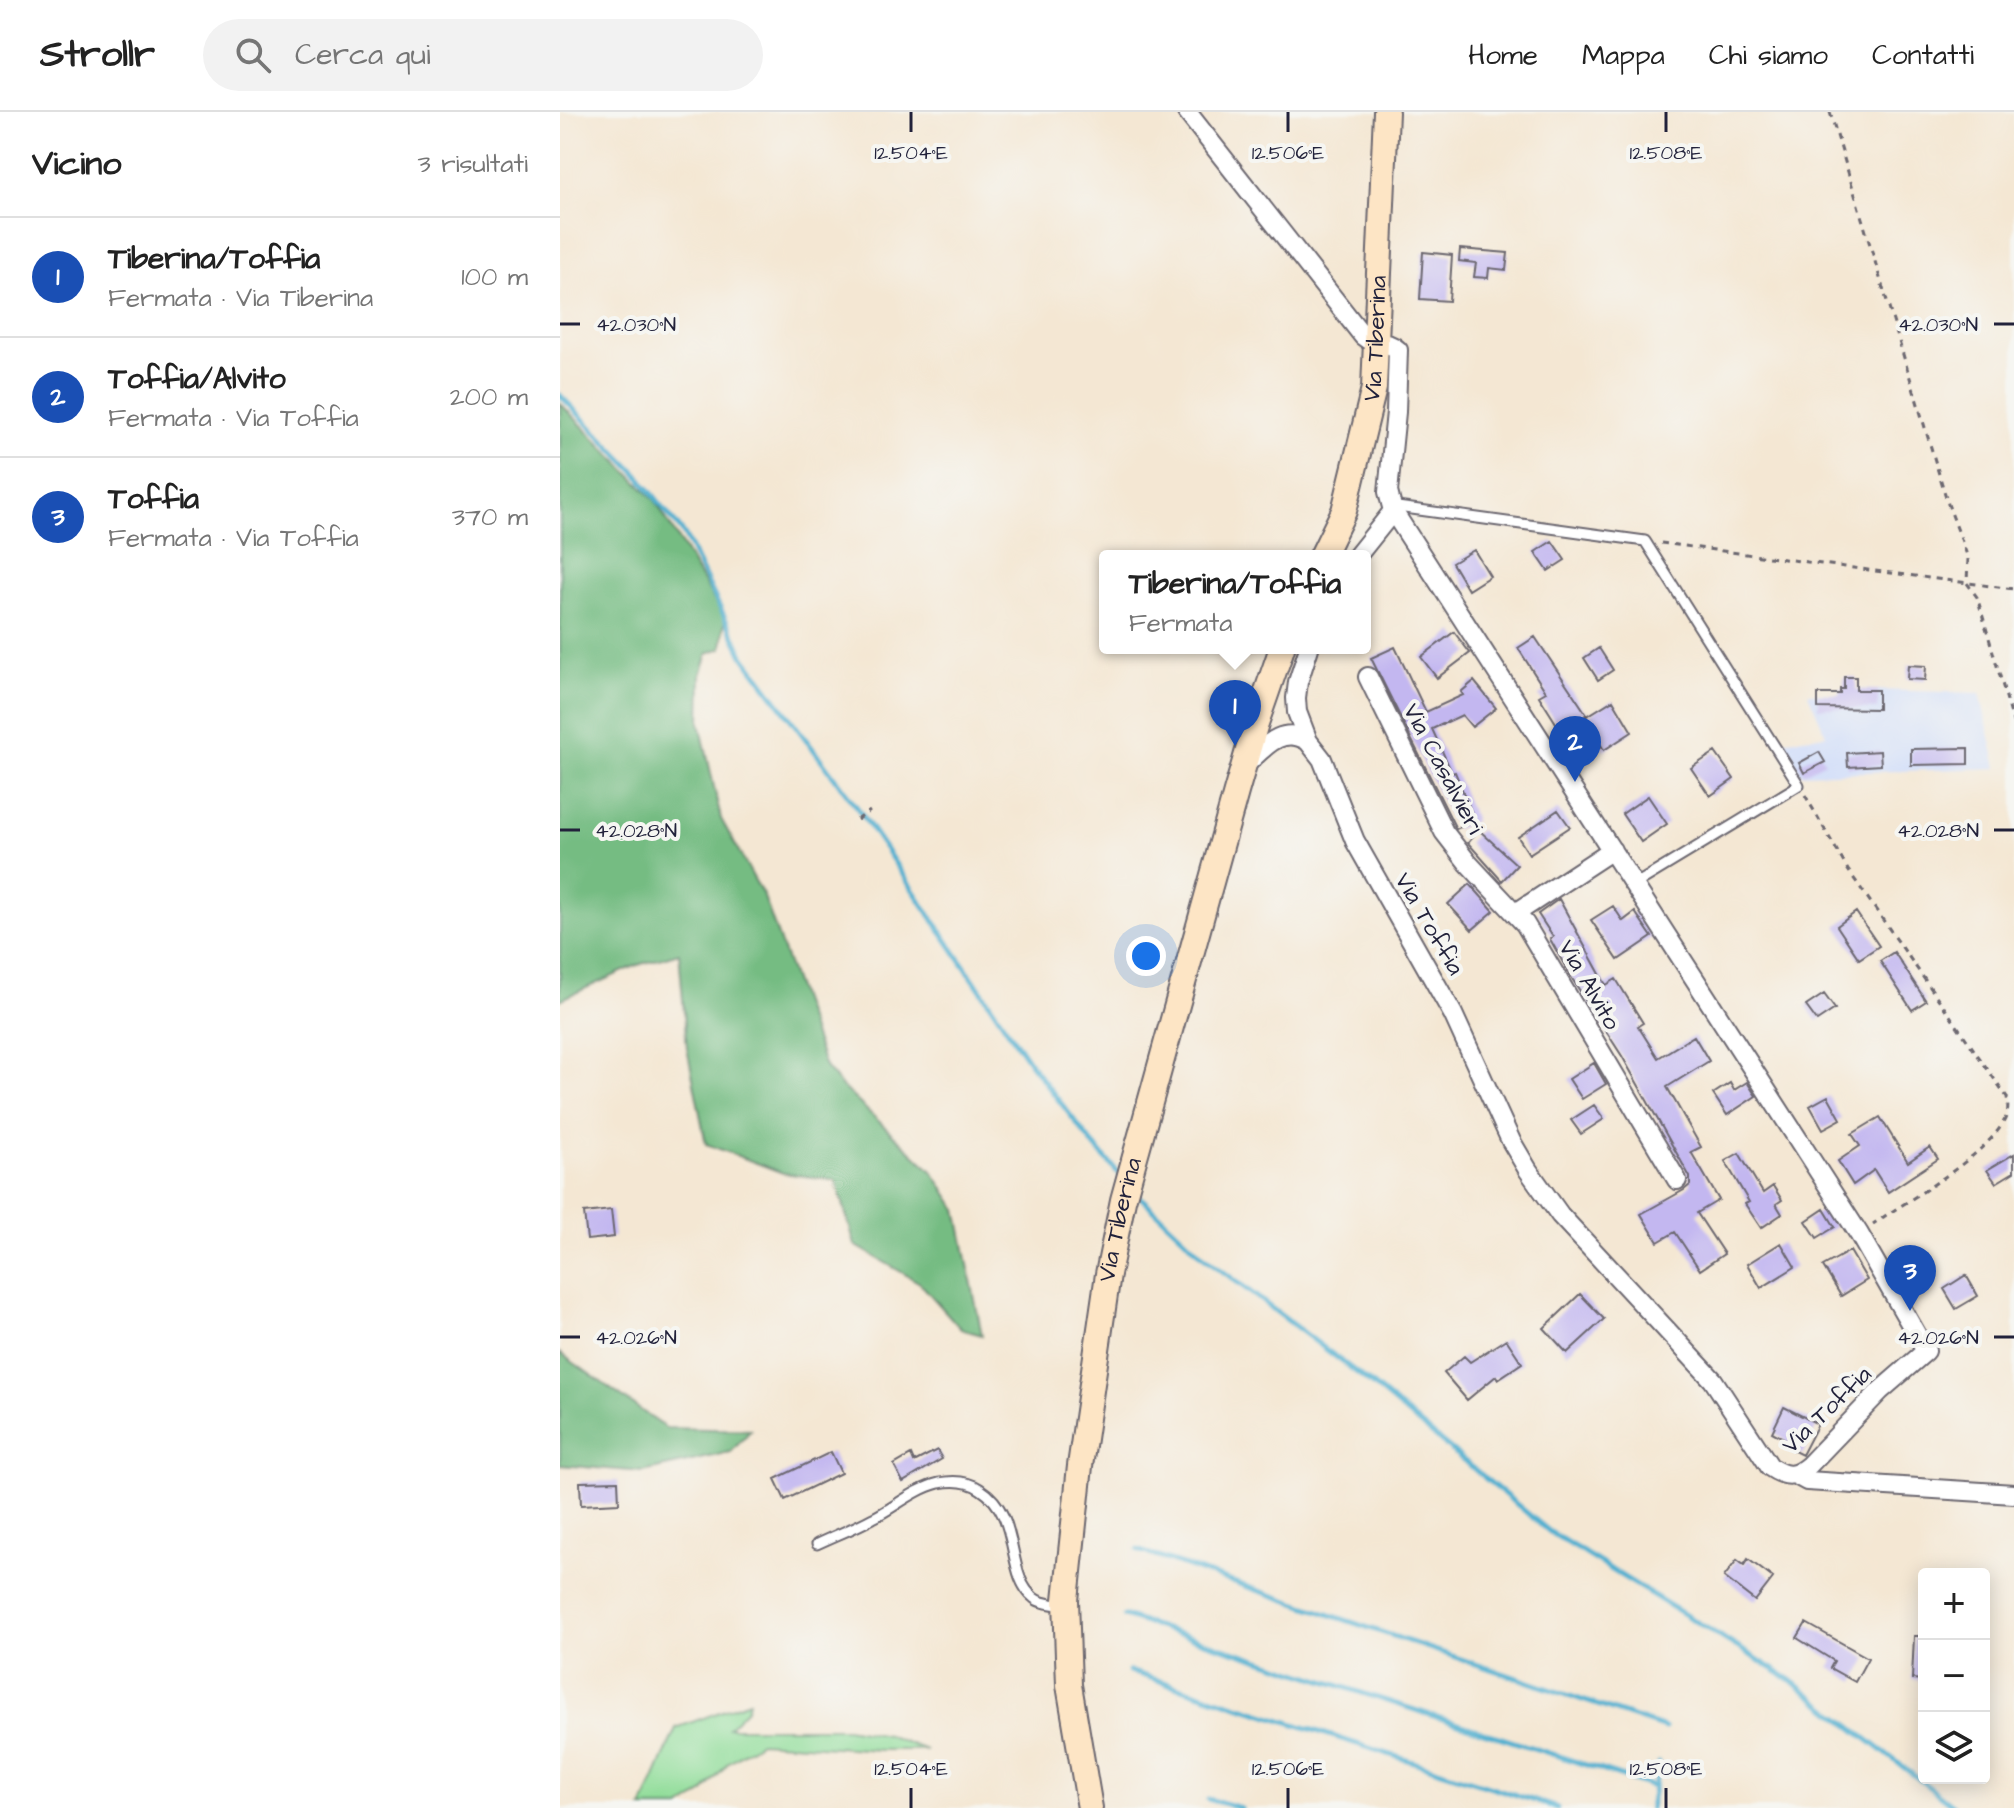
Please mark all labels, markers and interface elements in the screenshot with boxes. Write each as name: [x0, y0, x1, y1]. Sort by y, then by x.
search box: [203, 19, 763, 91]
text: Strollr: [40, 29, 155, 81]
icon: search: [231, 33, 275, 77]
text: Cerca qui: [295, 34, 431, 76]
text: Home: [1468, 36, 1538, 75]
text: Mappa: [1582, 36, 1665, 75]
text: Chi siamo: [1709, 36, 1828, 75]
text: Contatti: [1872, 36, 1974, 75]
text: 12.504°E: [874, 139, 948, 167]
text: 12.506°E: [1252, 139, 1324, 167]
text: 12.508°E: [1630, 139, 1703, 167]
text: Vicino: [32, 140, 121, 188]
text: 3 risultati: [418, 146, 528, 182]
text: Tiberina/Toffia: [108, 238, 320, 280]
text: 1: [56, 259, 60, 295]
text: 100 m: [461, 259, 528, 295]
street label: Via Tiberina: [1354, 275, 1396, 406]
text: Fermata · Via Tiberina: [108, 280, 373, 316]
text: 42.030°N: [596, 311, 676, 339]
text: 42.030°N: [1898, 311, 1978, 339]
text: Toffia/Alvito: [108, 358, 286, 400]
text: 2: [51, 379, 65, 415]
text: 200 m: [450, 379, 528, 415]
text: Fermata · Via Toffia: [108, 400, 359, 436]
text: Toffia: [108, 478, 199, 520]
text: 3: [51, 499, 65, 535]
text: 370 m: [452, 499, 528, 535]
text: Fermata · Via Toffia: [108, 520, 359, 556]
popup: [1099, 550, 1371, 654]
text: Tiberina/Toffia: [1129, 563, 1341, 605]
text: Fermata: [1129, 605, 1232, 641]
pin: 1: [1209, 680, 1261, 746]
street label: Via Casalvieri: [1394, 698, 1492, 841]
pin: 2: [1549, 716, 1601, 782]
text: 42.028°N: [595, 817, 677, 845]
text: 42.028°N: [1897, 817, 1979, 845]
street label: Via Toffia: [1386, 866, 1472, 982]
street label: Via Alvito: [1550, 934, 1629, 1037]
your location: [1126, 936, 1166, 976]
street label: Via Tiberina: [1090, 1154, 1151, 1284]
pin: 3: [1884, 1245, 1936, 1311]
text: 42.026°N: [595, 1324, 677, 1352]
text: 42.026°N: [1897, 1324, 1979, 1352]
street label: Via Toffia: [1774, 1358, 1880, 1462]
map controls: [1918, 1568, 1990, 1784]
button: +: [1918, 1568, 1990, 1640]
button: −: [1918, 1640, 1990, 1712]
button: layers: [1918, 1712, 1990, 1784]
text: 12.504°E: [874, 1755, 948, 1783]
text: 12.506°E: [1252, 1755, 1324, 1783]
text: 12.508°E: [1630, 1755, 1703, 1783]

